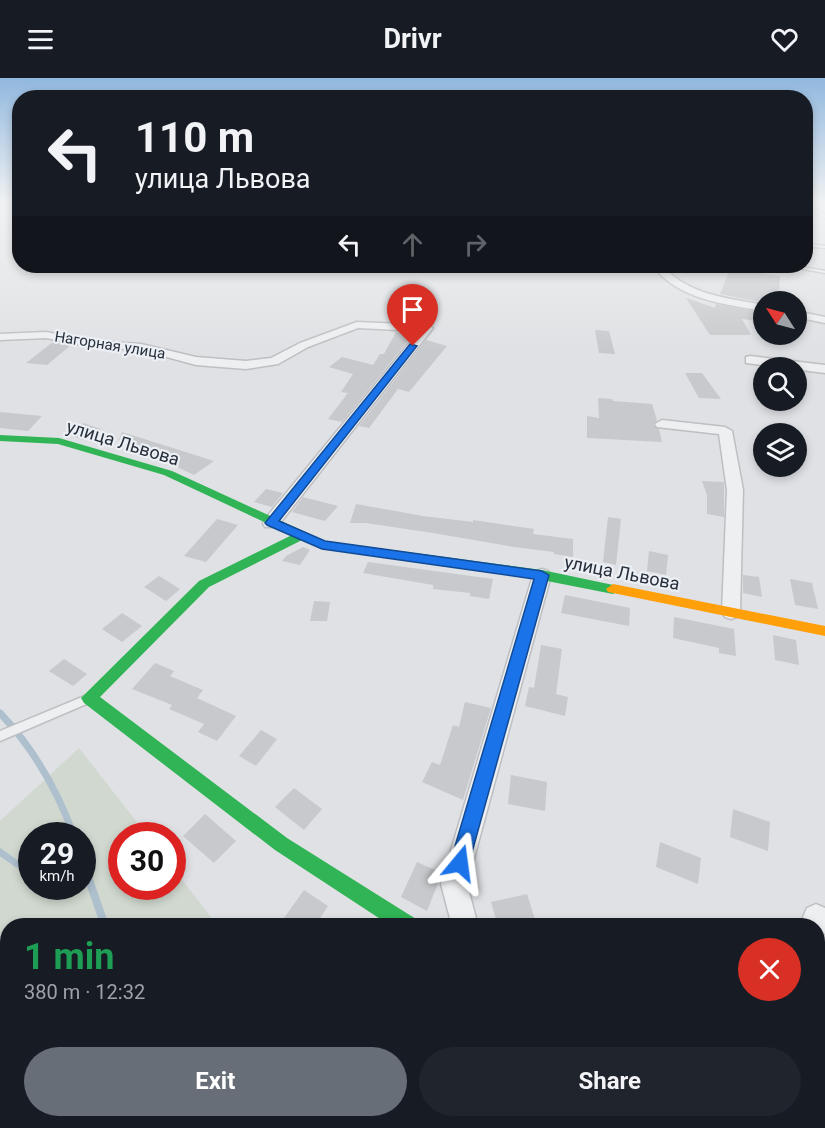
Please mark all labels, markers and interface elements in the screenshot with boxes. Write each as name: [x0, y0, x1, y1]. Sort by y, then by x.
icon: menu: [24, 23, 57, 56]
text: Drivr: [383, 23, 442, 55]
icon: heart: [768, 23, 801, 56]
text: 110 m: [135, 113, 254, 162]
icon: left: [36, 114, 114, 192]
text: улица Львова: [135, 163, 311, 195]
icon: left: [333, 228, 366, 261]
icon: ahead: [396, 228, 429, 261]
icon: right: [459, 228, 492, 261]
pin: [387, 284, 438, 346]
north arrow: [753, 291, 807, 345]
map controls: [753, 291, 807, 477]
icon: arrive: [396, 293, 429, 326]
street label: Нагорная улица: [53, 327, 167, 363]
button: search: [753, 357, 807, 411]
street label: улица Львова: [64, 415, 182, 470]
button: layers: [753, 423, 807, 477]
street label: улица Львова: [563, 551, 682, 594]
speed limit sign: 30: [108, 822, 186, 900]
position arrow: [428, 831, 492, 895]
text: 29: [40, 836, 74, 871]
text: km/h: [39, 867, 75, 885]
text: 1 min: [24, 936, 115, 978]
button: close: [738, 938, 801, 1001]
text: 380 m · 12:32: [24, 980, 145, 1004]
button: Exit: [24, 1047, 407, 1116]
button: Share: [419, 1047, 801, 1116]

